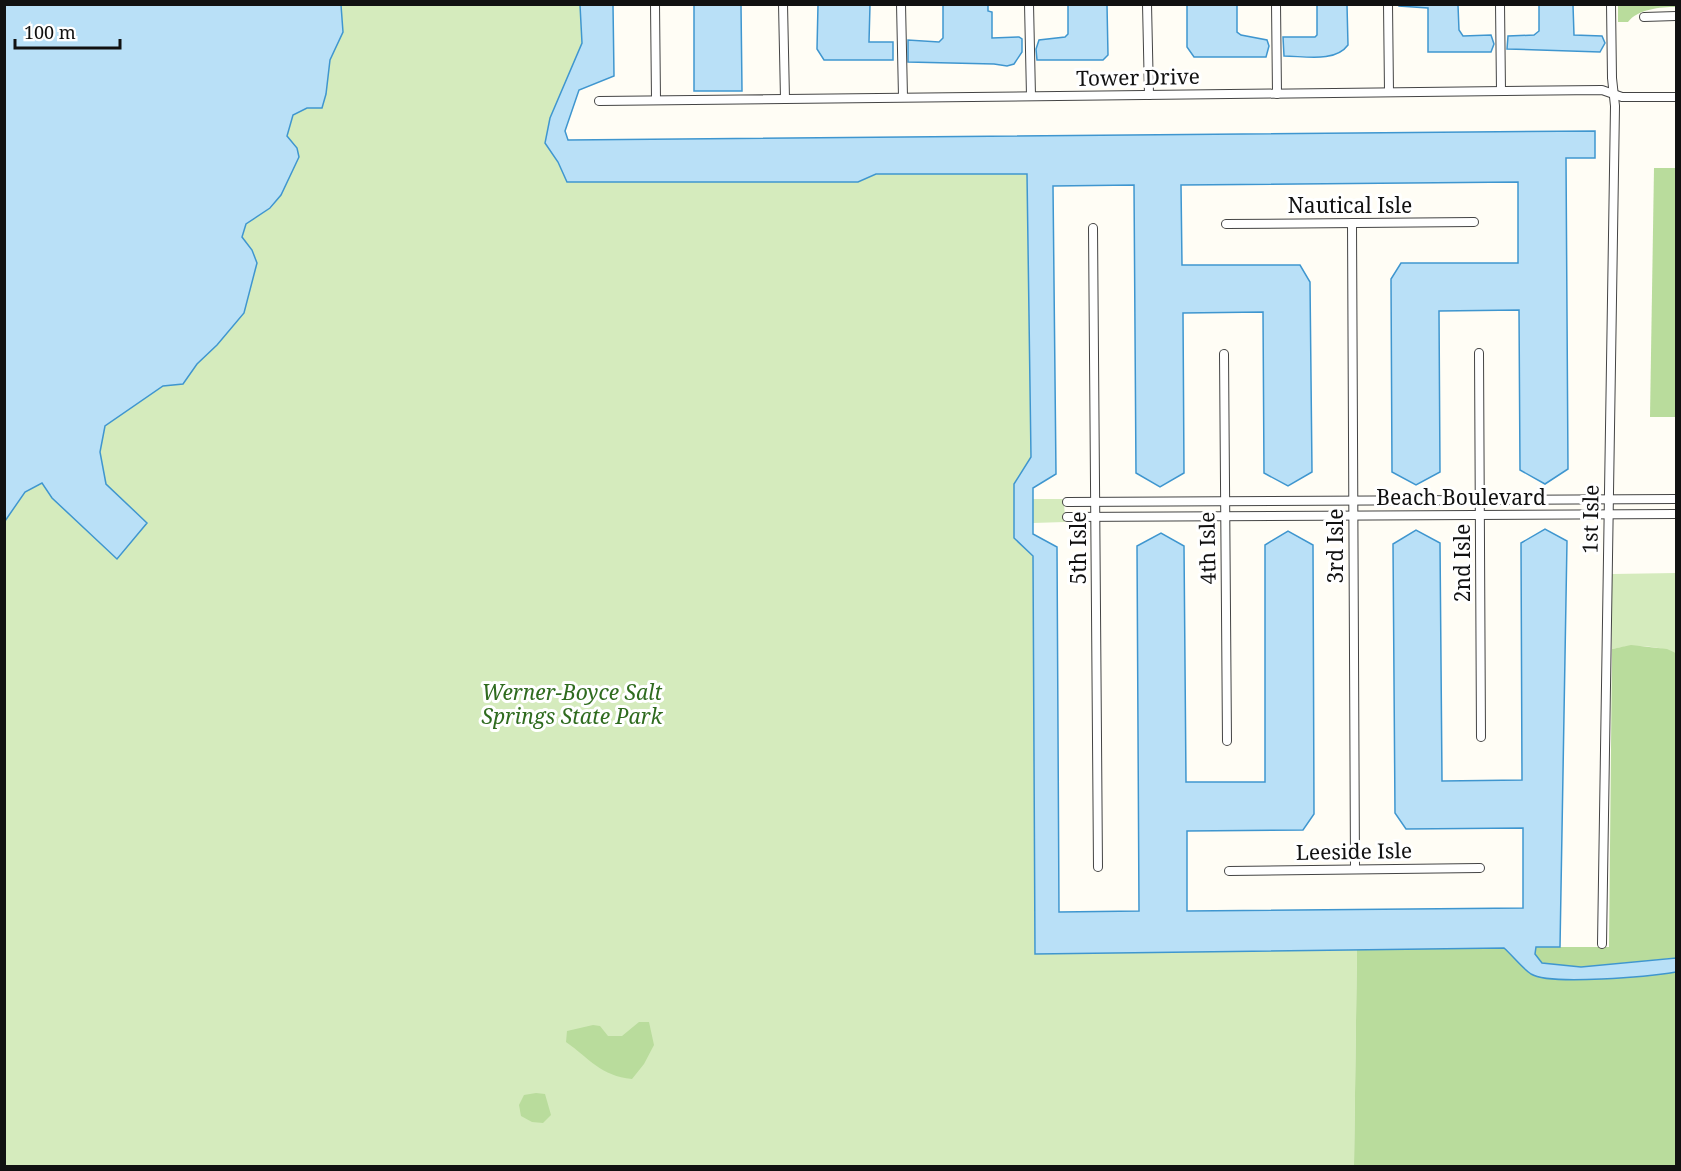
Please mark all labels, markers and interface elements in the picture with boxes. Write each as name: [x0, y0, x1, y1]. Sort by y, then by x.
scale bar: [15, 12, 120, 50]
text: 100 m: [24, 20, 76, 44]
street label: Tower Drive: [1076, 62, 1200, 92]
street label: Nautical Isle: [1288, 191, 1412, 219]
street label: Beach Boulevard: [1376, 483, 1546, 511]
street label: 1st Isle: [1575, 484, 1605, 554]
street label: 3rd Isle: [1321, 509, 1349, 583]
street label: 4th Isle: [1192, 511, 1222, 585]
street label: 5th Isle: [1064, 512, 1092, 584]
street label: 2nd Isle: [1448, 524, 1476, 602]
park label: Werner-Boyce Salt Springs State Park: [481, 678, 664, 730]
street label: Leeside Isle: [1296, 836, 1412, 866]

